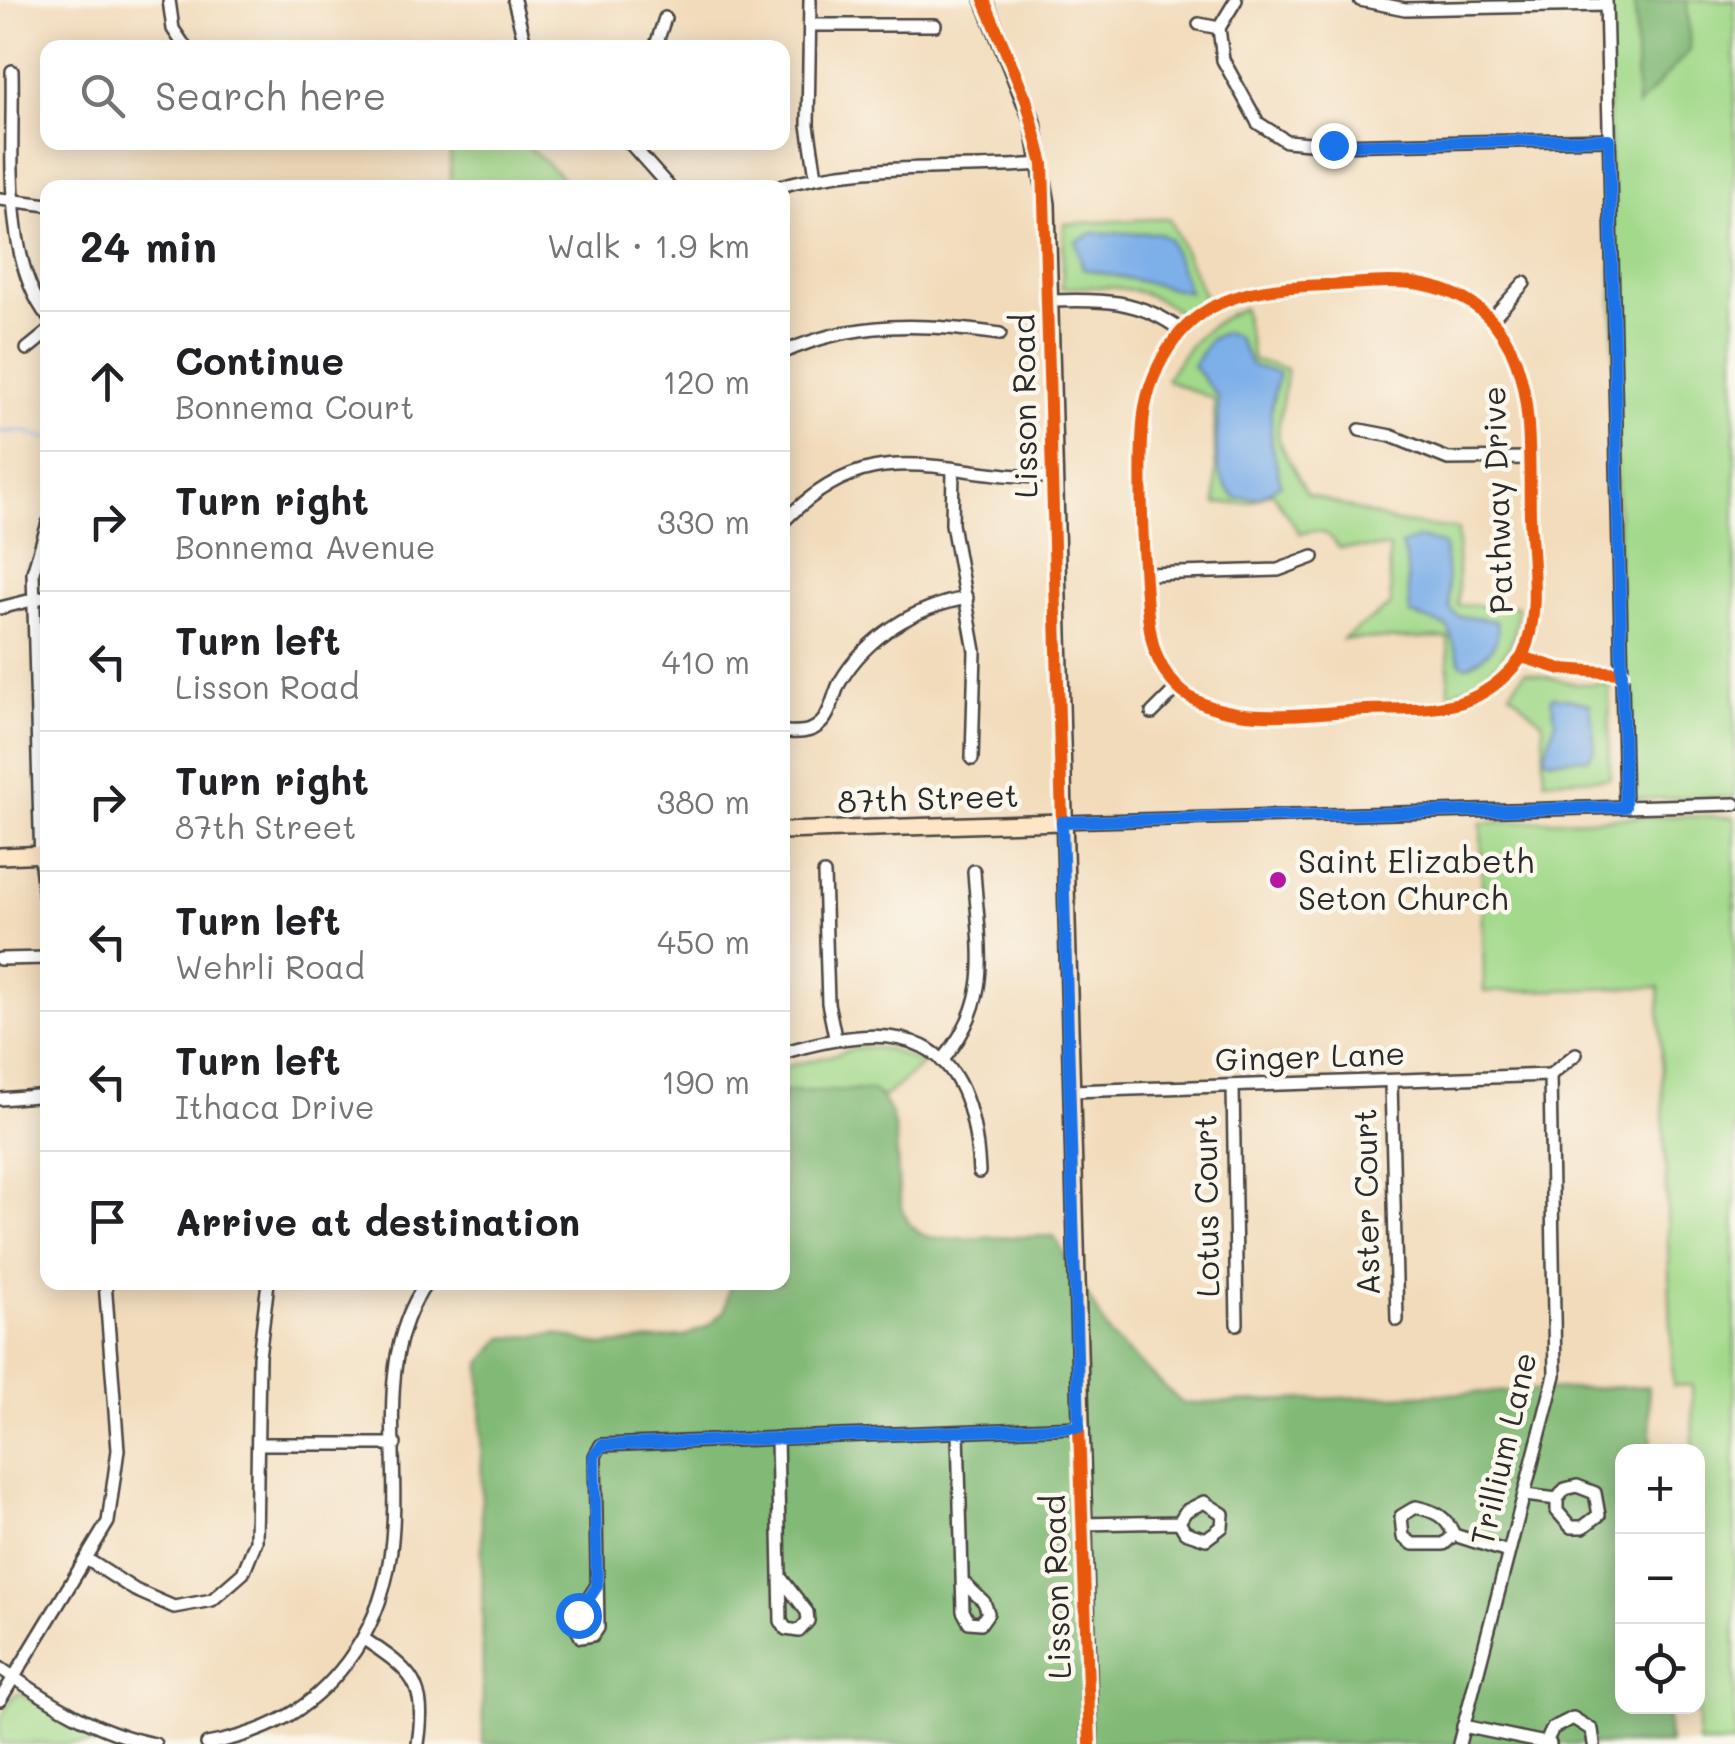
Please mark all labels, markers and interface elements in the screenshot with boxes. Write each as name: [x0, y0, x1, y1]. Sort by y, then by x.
search box: [40, 40, 790, 150]
icon: search: [75, 68, 130, 123]
text: Search here: [155, 70, 386, 120]
route end: [1311, 123, 1357, 169]
text: 24 min: [80, 218, 217, 273]
text: Walk · 1.9 km: [547, 224, 750, 266]
street label: Lisson Road: [1000, 313, 1046, 499]
text: Continue: [175, 335, 344, 385]
icon: ahead: [80, 354, 135, 409]
text: 120 m: [662, 360, 750, 402]
text: Bonnema Court: [175, 385, 414, 427]
street label: Pathway Drive: [1471, 385, 1522, 615]
text: Turn right: [175, 475, 369, 525]
icon: right: [80, 494, 135, 549]
text: 330 m: [657, 500, 750, 542]
text: Bonnema Avenue: [175, 525, 436, 567]
text: Turn left: [175, 615, 341, 665]
icon: left: [80, 634, 135, 689]
text: 410 m: [661, 640, 750, 682]
text: Lisson Road: [175, 665, 359, 707]
text: Turn right: [175, 755, 369, 805]
street label: 87th Street: [837, 773, 1019, 821]
icon: right: [80, 774, 135, 829]
text: 380 m: [656, 780, 750, 822]
text: 87th Street: [175, 805, 356, 847]
place label: Saint Elizabeth Seton Church: [1298, 839, 1534, 918]
marker: Saint Elizabeth Seton Church: [1267, 869, 1289, 891]
text: Turn left: [175, 895, 341, 945]
icon: left: [80, 914, 135, 969]
text: 450 m: [657, 920, 750, 962]
text: Wehrli Road: [175, 945, 365, 987]
street label: Ginger Lane: [1214, 1031, 1406, 1079]
text: Turn left: [175, 1035, 341, 1085]
icon: left: [80, 1054, 135, 1109]
text: 190 m: [661, 1060, 750, 1102]
text: Ithaca Drive: [175, 1085, 375, 1127]
street label: Aster Court: [1342, 1108, 1388, 1296]
street label: Lotus Court: [1182, 1114, 1228, 1298]
icon: arrive: [80, 1194, 135, 1249]
text: Arrive at destination: [175, 1196, 580, 1246]
street label: Trillium Lane: [1459, 1348, 1545, 1549]
map controls: [1615, 1444, 1705, 1714]
button: +: [1615, 1444, 1705, 1534]
street label: Lisson Road: [1031, 1494, 1079, 1680]
button: −: [1615, 1534, 1705, 1624]
route start: [556, 1593, 602, 1639]
button: locate: [1615, 1624, 1705, 1714]

